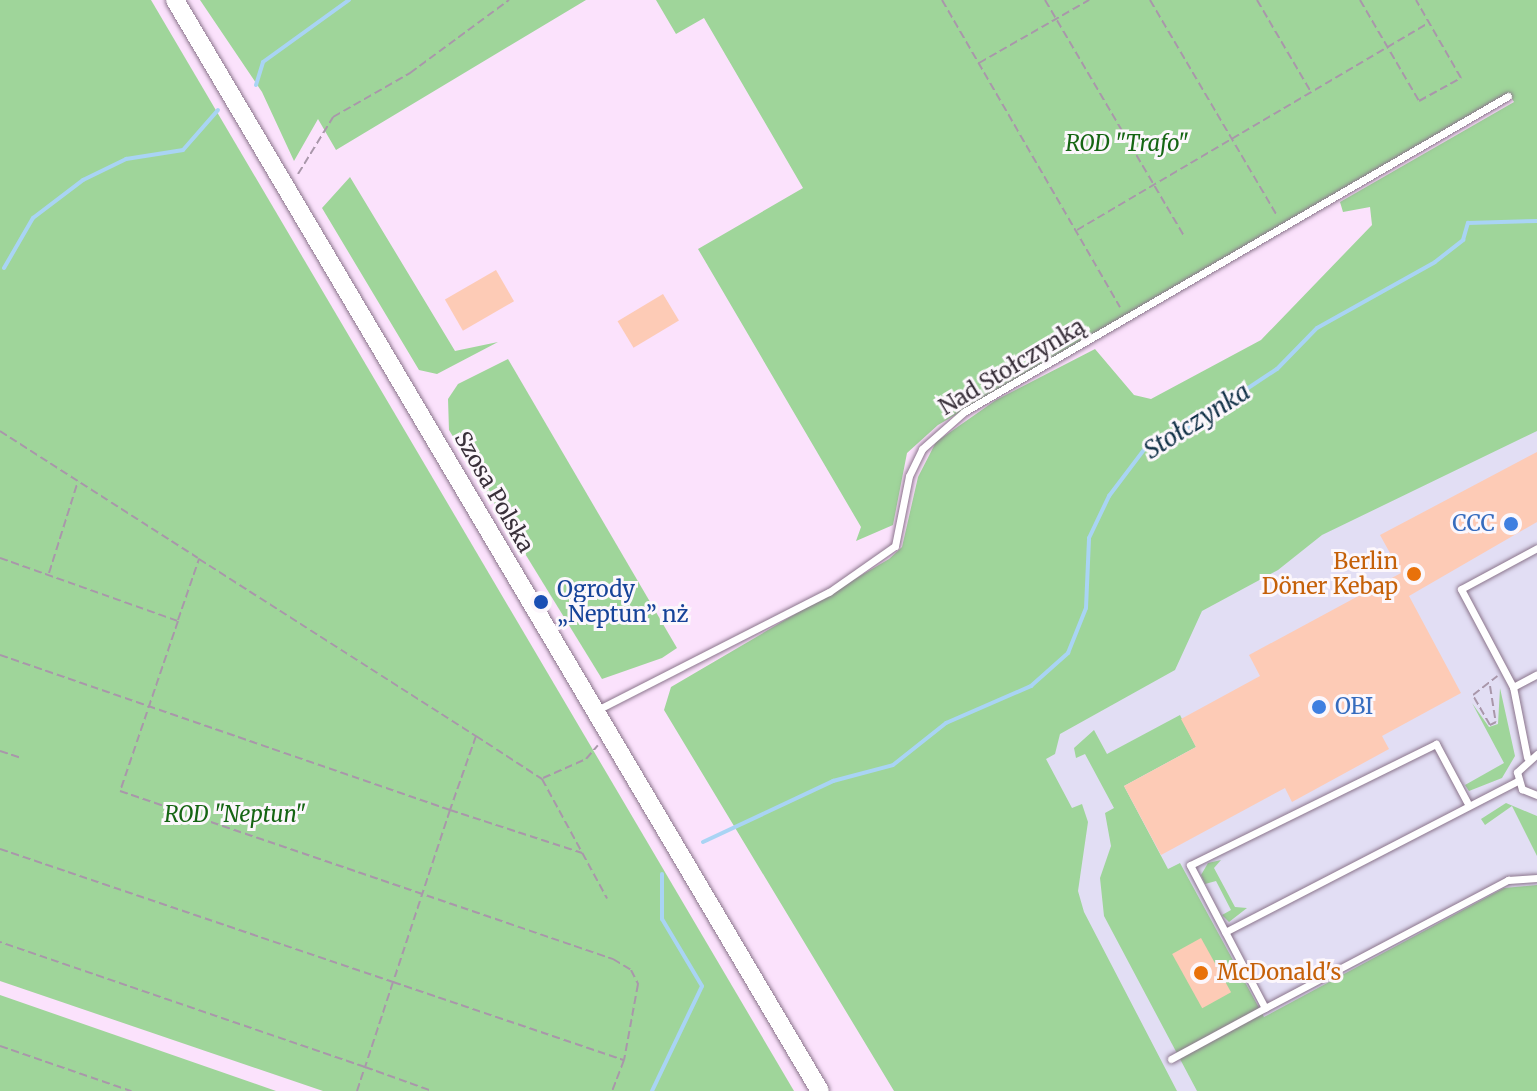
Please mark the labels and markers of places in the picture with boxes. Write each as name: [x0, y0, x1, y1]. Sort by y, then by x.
place label: CCC: [1452, 511, 1495, 537]
marker: CCC: [1502, 515, 1520, 533]
place label: Berlin Döner Kebap: [1262, 548, 1398, 600]
marker: Berlin Döner Kebap: [1405, 565, 1423, 583]
place label: Ogrody „Neptun” nż: [557, 576, 688, 628]
marker: Ogrody „Neptun” nż: [532, 593, 550, 611]
place label: OBI: [1335, 694, 1373, 720]
marker: OBI: [1310, 698, 1328, 716]
place label: McDonald's: [1217, 960, 1341, 986]
marker: McDonald's: [1192, 964, 1210, 982]

